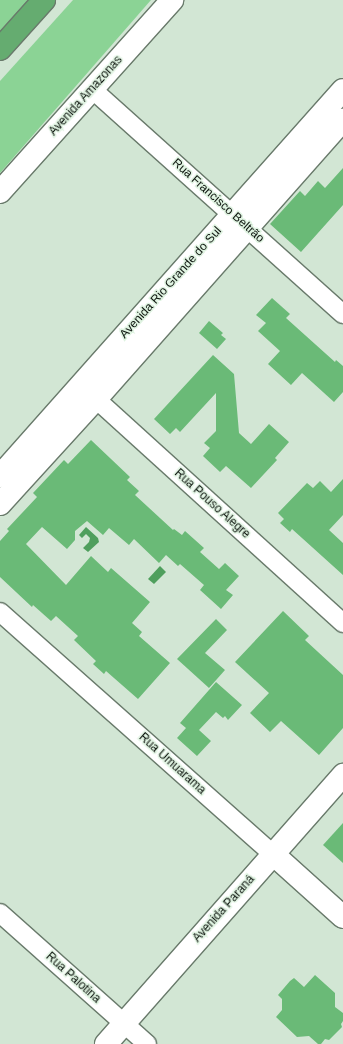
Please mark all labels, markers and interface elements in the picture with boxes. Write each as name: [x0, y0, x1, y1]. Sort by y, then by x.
street label: Avenida Amazonas: [46, 53, 126, 139]
street label: Rua Francisco Beltrão: [169, 156, 267, 246]
street label: Avenida Rio Grande do Sul: [117, 224, 225, 342]
street label: Rua Pouso Alegre: [171, 466, 253, 542]
street label: Rua Umuarama: [136, 730, 208, 798]
street label: Avenida Paraná: [190, 873, 258, 945]
street label: Rua Palotina: [43, 950, 103, 1006]

